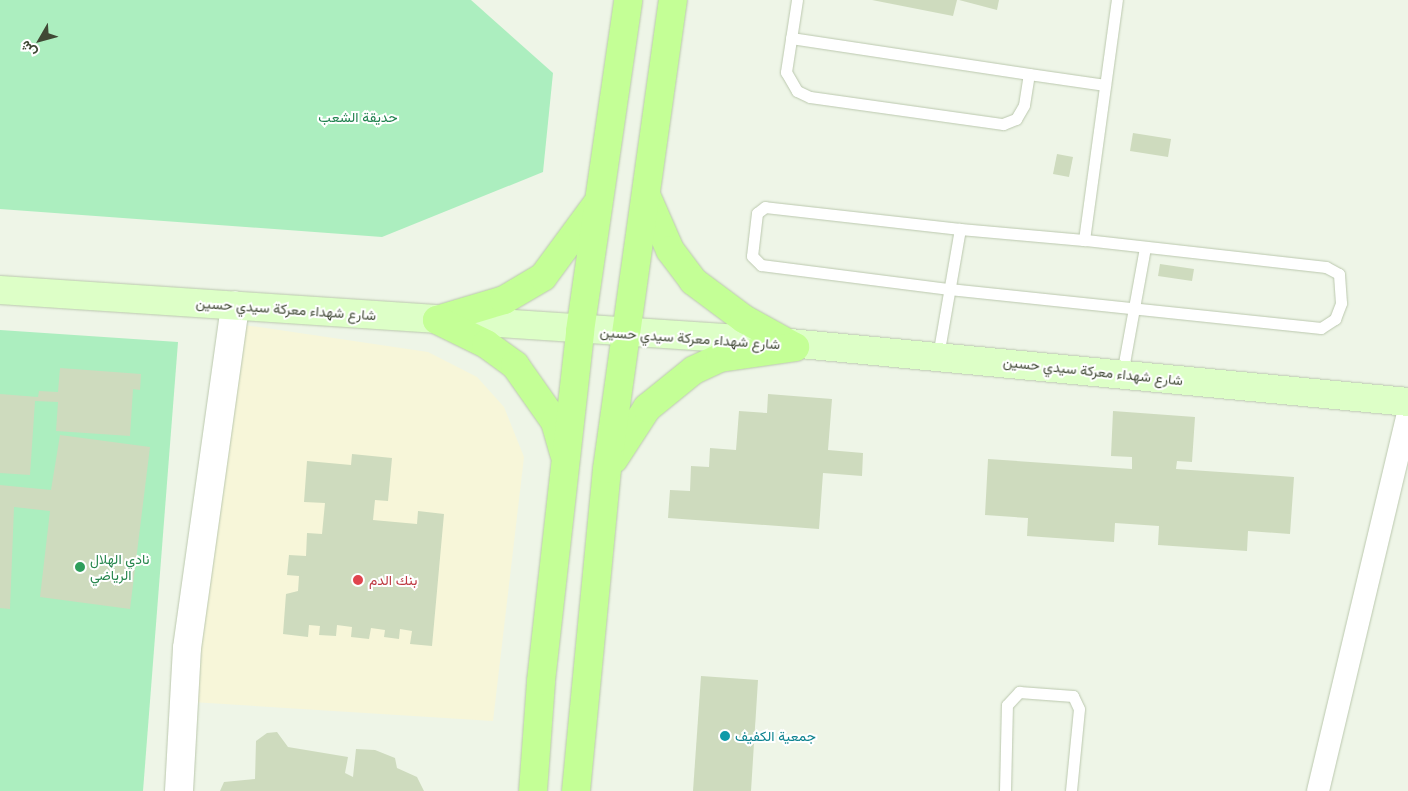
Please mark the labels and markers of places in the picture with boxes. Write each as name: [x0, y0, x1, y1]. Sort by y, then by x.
place label: نادي الهلال الرياضي: [90, 551, 150, 584]
marker: نادي الهلال الرياضي: [74, 561, 86, 573]
place label: بنك الدم: [369, 572, 417, 588]
marker: بنك الدم: [351, 573, 365, 587]
place label: جمعية الكفيف: [735, 728, 816, 744]
marker: جمعية الكفيف: [719, 730, 731, 742]

